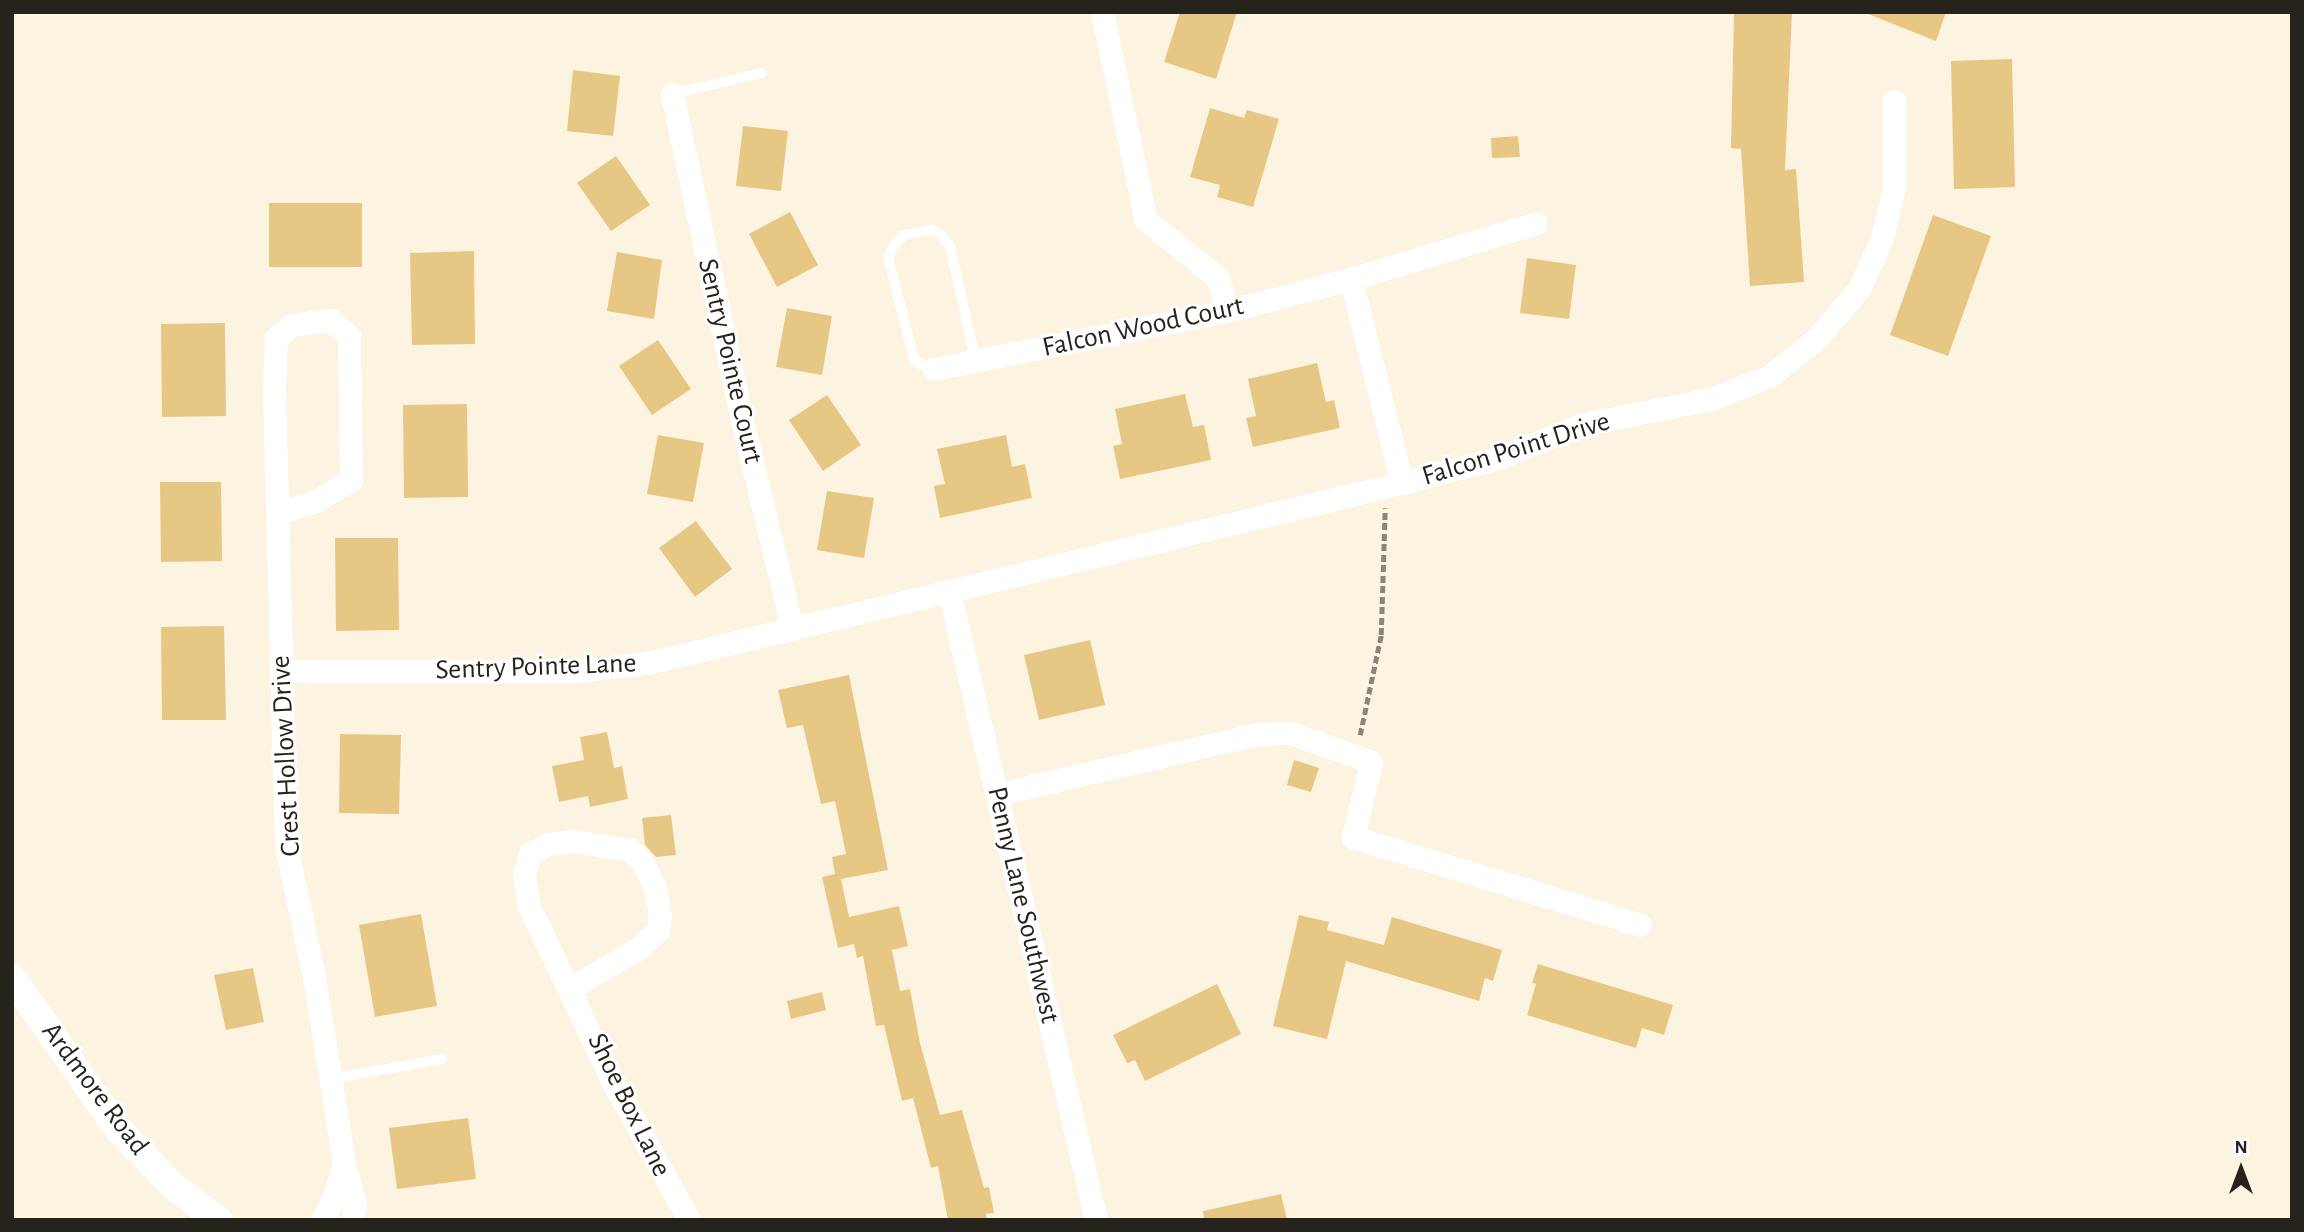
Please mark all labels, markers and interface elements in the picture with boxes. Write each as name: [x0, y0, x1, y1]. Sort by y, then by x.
street label: Sentry Pointe Court: [690, 255, 770, 467]
street label: Falcon Wood Court: [1039, 289, 1247, 365]
street label: Falcon Point Drive: [1418, 404, 1614, 494]
street label: Sentry Pointe Lane: [435, 647, 637, 687]
street label: Crest Hollow Drive: [264, 655, 308, 857]
street label: Penny Lane Southwest: [979, 784, 1067, 1026]
street label: Ardmore Road: [34, 1016, 156, 1162]
street label: Shoe Box Lane: [580, 1028, 678, 1182]
north arrow: [2206, 1134, 2276, 1204]
text: N: [2234, 1138, 2248, 1157]

